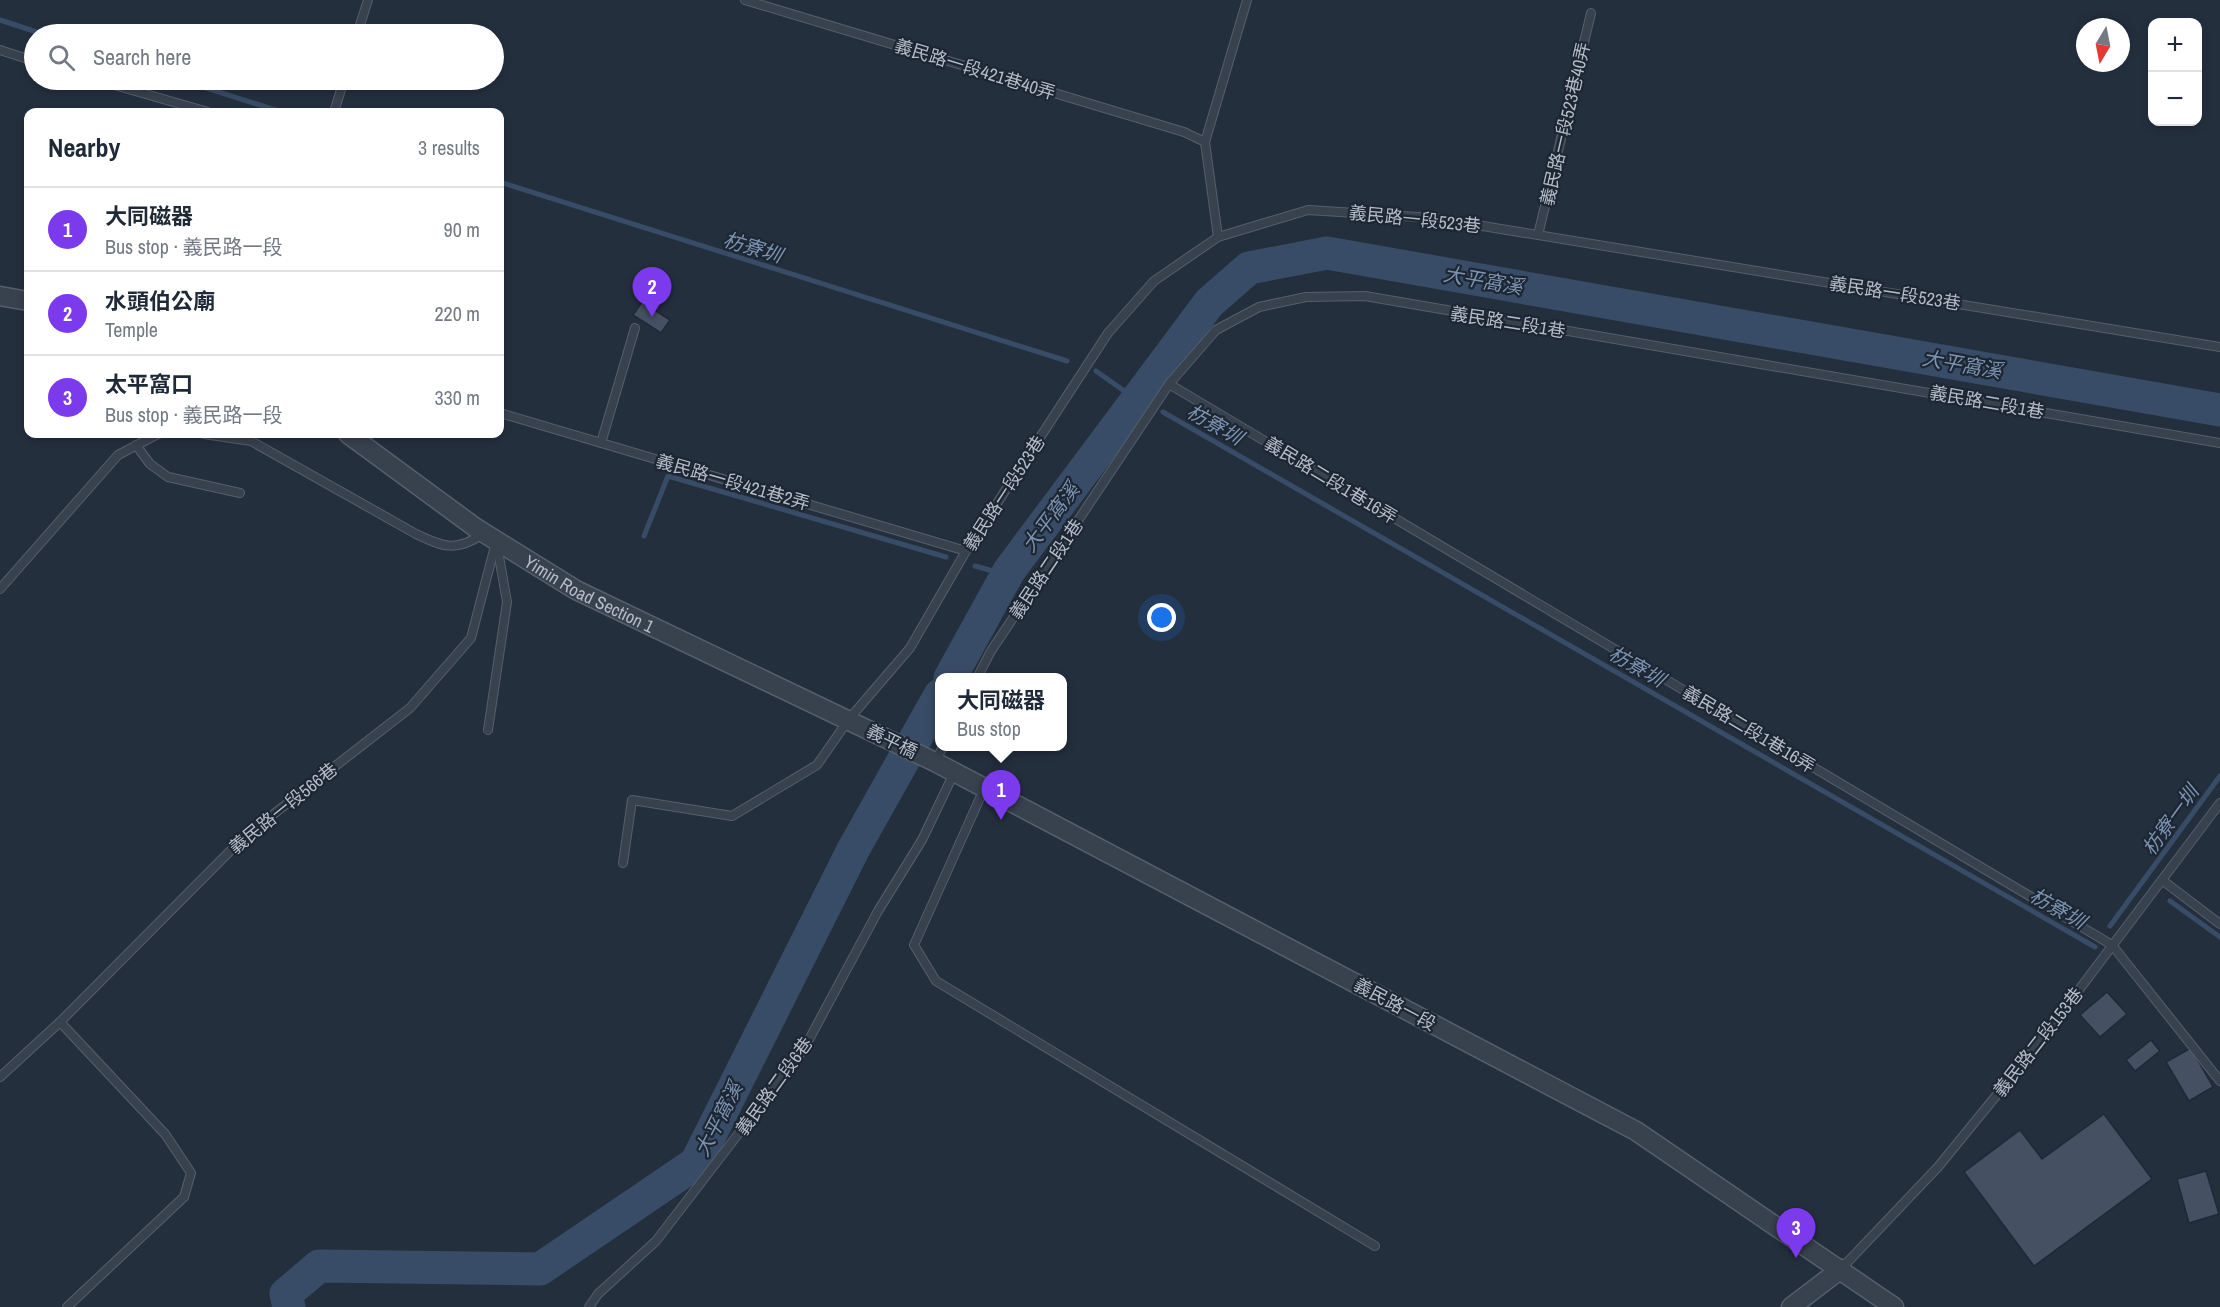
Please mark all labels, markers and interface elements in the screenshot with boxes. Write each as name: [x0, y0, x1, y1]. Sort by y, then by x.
north arrow: [2076, 18, 2130, 72]
map controls: [2148, 18, 2202, 126]
button: +: [2148, 18, 2202, 72]
search box: [24, 24, 504, 90]
street label: 義民路一段421巷40弄: [891, 33, 1059, 105]
street label: 義民路一段523巷40弄: [1534, 40, 1596, 208]
icon: search: [45, 41, 78, 74]
text: Search here: [93, 42, 191, 72]
button: −: [2148, 72, 2202, 126]
text: Nearby: [48, 130, 120, 165]
text: 3 results: [418, 134, 480, 161]
street label: 義民路一段523巷: [1348, 200, 1482, 238]
text: 大同磁器: [105, 201, 193, 231]
text: 1: [63, 216, 72, 243]
text: 90 m: [444, 216, 480, 243]
water label: 枋寮圳: [720, 225, 789, 270]
text: Bus stop · 義民路一段: [105, 233, 283, 260]
water label: 大平窩溪: [1441, 260, 1528, 301]
pin: 2: [632, 268, 672, 317]
street label: 義民路一段523巷: [1828, 270, 1962, 316]
text: 水頭伯公廟: [105, 286, 215, 316]
text: 2: [63, 300, 72, 327]
text: 220 m: [434, 300, 480, 327]
street label: 義民路二段1巷: [1449, 301, 1567, 343]
text: Temple: [105, 316, 158, 343]
water label: 大平窩溪: [1920, 344, 2007, 385]
text: 太平窩口: [105, 369, 193, 399]
street label: 義民路二段1巷: [1928, 380, 2046, 424]
text: 3: [63, 384, 72, 411]
text: 330 m: [434, 384, 480, 411]
water label: 枋寮圳: [1182, 397, 1250, 452]
text: Bus stop · 義民路一段: [105, 401, 283, 428]
street label: 義民路二段1巷16弄: [1260, 430, 1402, 530]
street label: 義民路一段523巷: [957, 431, 1051, 555]
street label: 義民路一段421巷2弄: [653, 448, 813, 516]
water label: 大平窩溪: [1015, 475, 1087, 557]
street label: 義民路二段1巷: [1003, 514, 1089, 624]
street label: Yimin Road Section 1: [520, 549, 659, 639]
your location: [1147, 603, 1176, 632]
water label: 枋寮圳: [1604, 639, 1672, 694]
popup: [935, 673, 1067, 751]
street label: 義民路二段1巷16弄: [1678, 679, 1820, 779]
text: 大同磁器: [957, 685, 1045, 715]
text: Bus stop: [957, 715, 1021, 742]
street label: 義平橋: [862, 718, 922, 764]
street label: 義民路一段566巷: [224, 757, 342, 859]
pin: 1: [982, 770, 1020, 820]
water label: 枋寮一圳: [2136, 777, 2206, 860]
water label: 枋寮圳: [2025, 881, 2093, 936]
street label: 義民路一段: [1349, 972, 1441, 1036]
street label: 義民路二段153巷: [1987, 982, 2089, 1102]
street label: 義民路二段6巷: [730, 1032, 818, 1140]
water label: 大平窩溪: [688, 1075, 750, 1161]
pin: 3: [1776, 1208, 1816, 1258]

